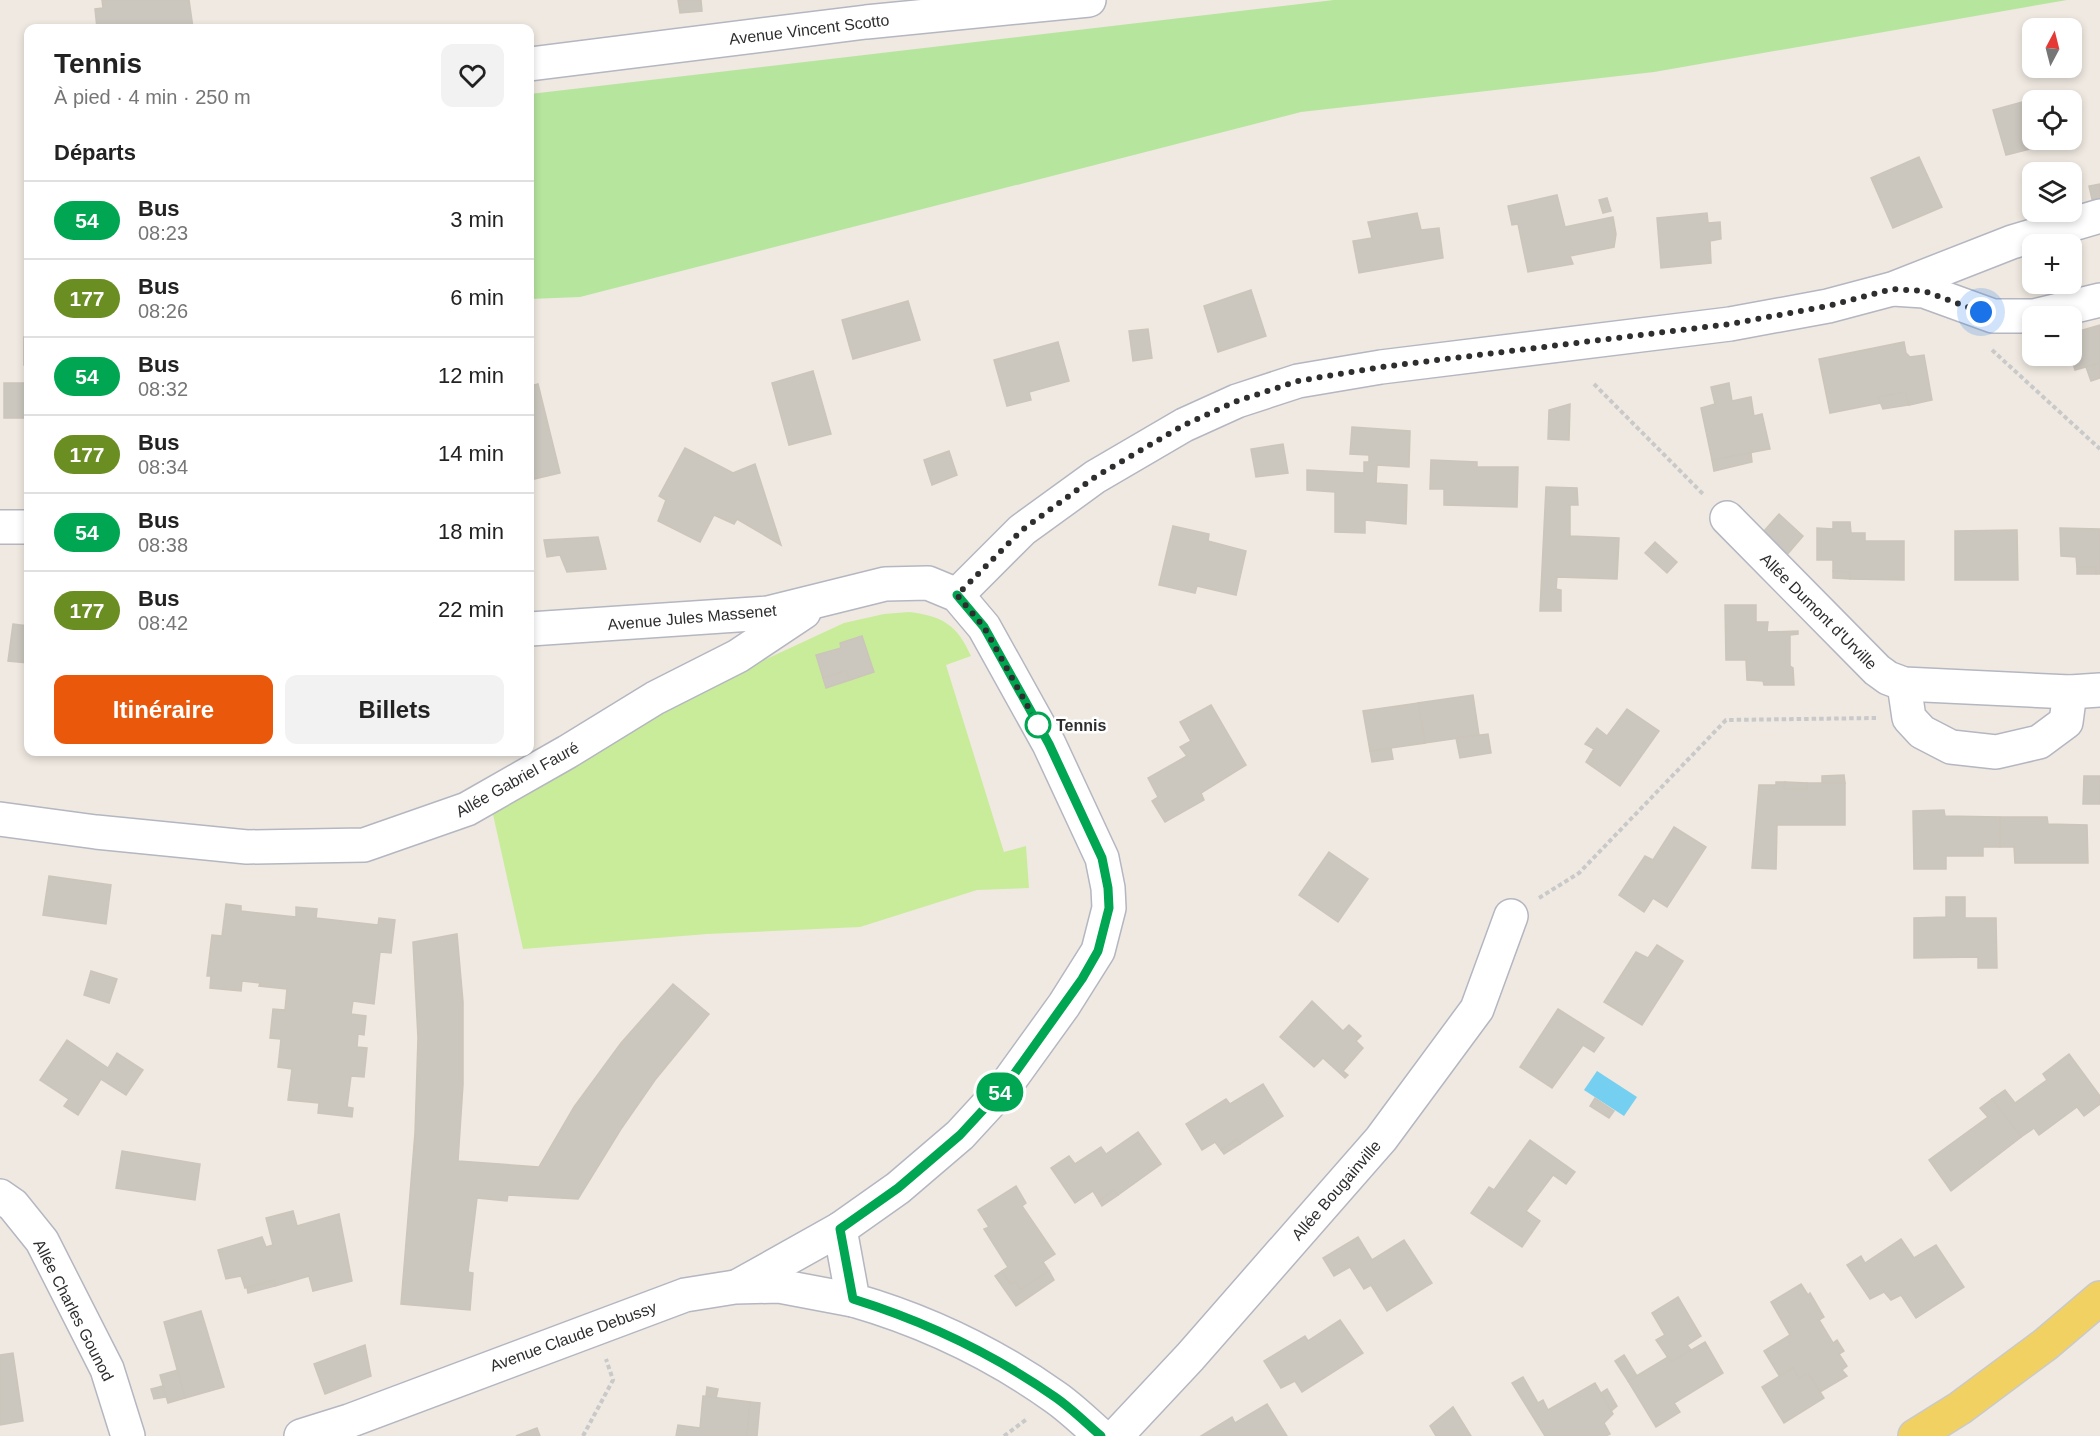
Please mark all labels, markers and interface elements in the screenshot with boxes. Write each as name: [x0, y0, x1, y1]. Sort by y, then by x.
street label: Avenue Vincent Scotto: [728, 11, 890, 48]
north arrow: [2022, 18, 2082, 78]
map controls: [2022, 18, 2082, 366]
button: heart: [441, 44, 504, 107]
text: Tennis: [54, 48, 142, 79]
text: À pied · 4 min · 250 m: [54, 86, 251, 108]
button: locate: [2022, 90, 2082, 150]
text: Départs: [54, 140, 136, 165]
button: layers: [2022, 162, 2082, 222]
text: Bus: [138, 196, 180, 221]
text: 3 min: [450, 207, 504, 232]
text: 54: [75, 209, 99, 232]
text: 08:23: [138, 222, 188, 244]
button: +: [2022, 234, 2082, 294]
text: Bus: [138, 274, 180, 299]
text: 6 min: [450, 285, 504, 310]
text: 177: [69, 287, 105, 310]
your location: [1966, 297, 1996, 327]
text: 08:26: [138, 300, 188, 322]
button: −: [2022, 306, 2082, 366]
text: Bus: [138, 352, 180, 377]
text: 12 min: [438, 363, 504, 388]
text: 54: [75, 365, 99, 388]
text: 08:32: [138, 378, 188, 400]
text: Bus: [138, 430, 180, 455]
text: 14 min: [438, 441, 504, 466]
text: 177: [69, 443, 105, 466]
text: 08:34: [138, 456, 188, 478]
text: Bus: [138, 508, 180, 533]
text: 18 min: [438, 519, 504, 544]
text: 54: [75, 521, 99, 544]
text: 08:38: [138, 534, 188, 556]
street label: Allée Dumont d'Urville: [1757, 550, 1880, 673]
text: Bus: [138, 586, 180, 611]
text: 22 min: [438, 597, 504, 622]
text: 177: [69, 599, 105, 622]
street label: Avenue Jules Massenet: [607, 602, 778, 633]
text: 08:42: [138, 612, 188, 634]
button: Itinéraire: [54, 675, 273, 744]
button: Billets: [285, 675, 504, 744]
marker: Tennis: [1025, 712, 1051, 738]
place label: Tennis: [1056, 717, 1106, 734]
street label: Allée Gabriel Fauré: [453, 739, 582, 820]
line badge: 54: [973, 1072, 1027, 1112]
text: 54: [988, 1081, 1012, 1104]
street label: Allée Bougainville: [1289, 1137, 1384, 1244]
street label: Allée Charles Gounod: [30, 1237, 117, 1384]
street label: Avenue Claude Debussy: [488, 1298, 659, 1375]

